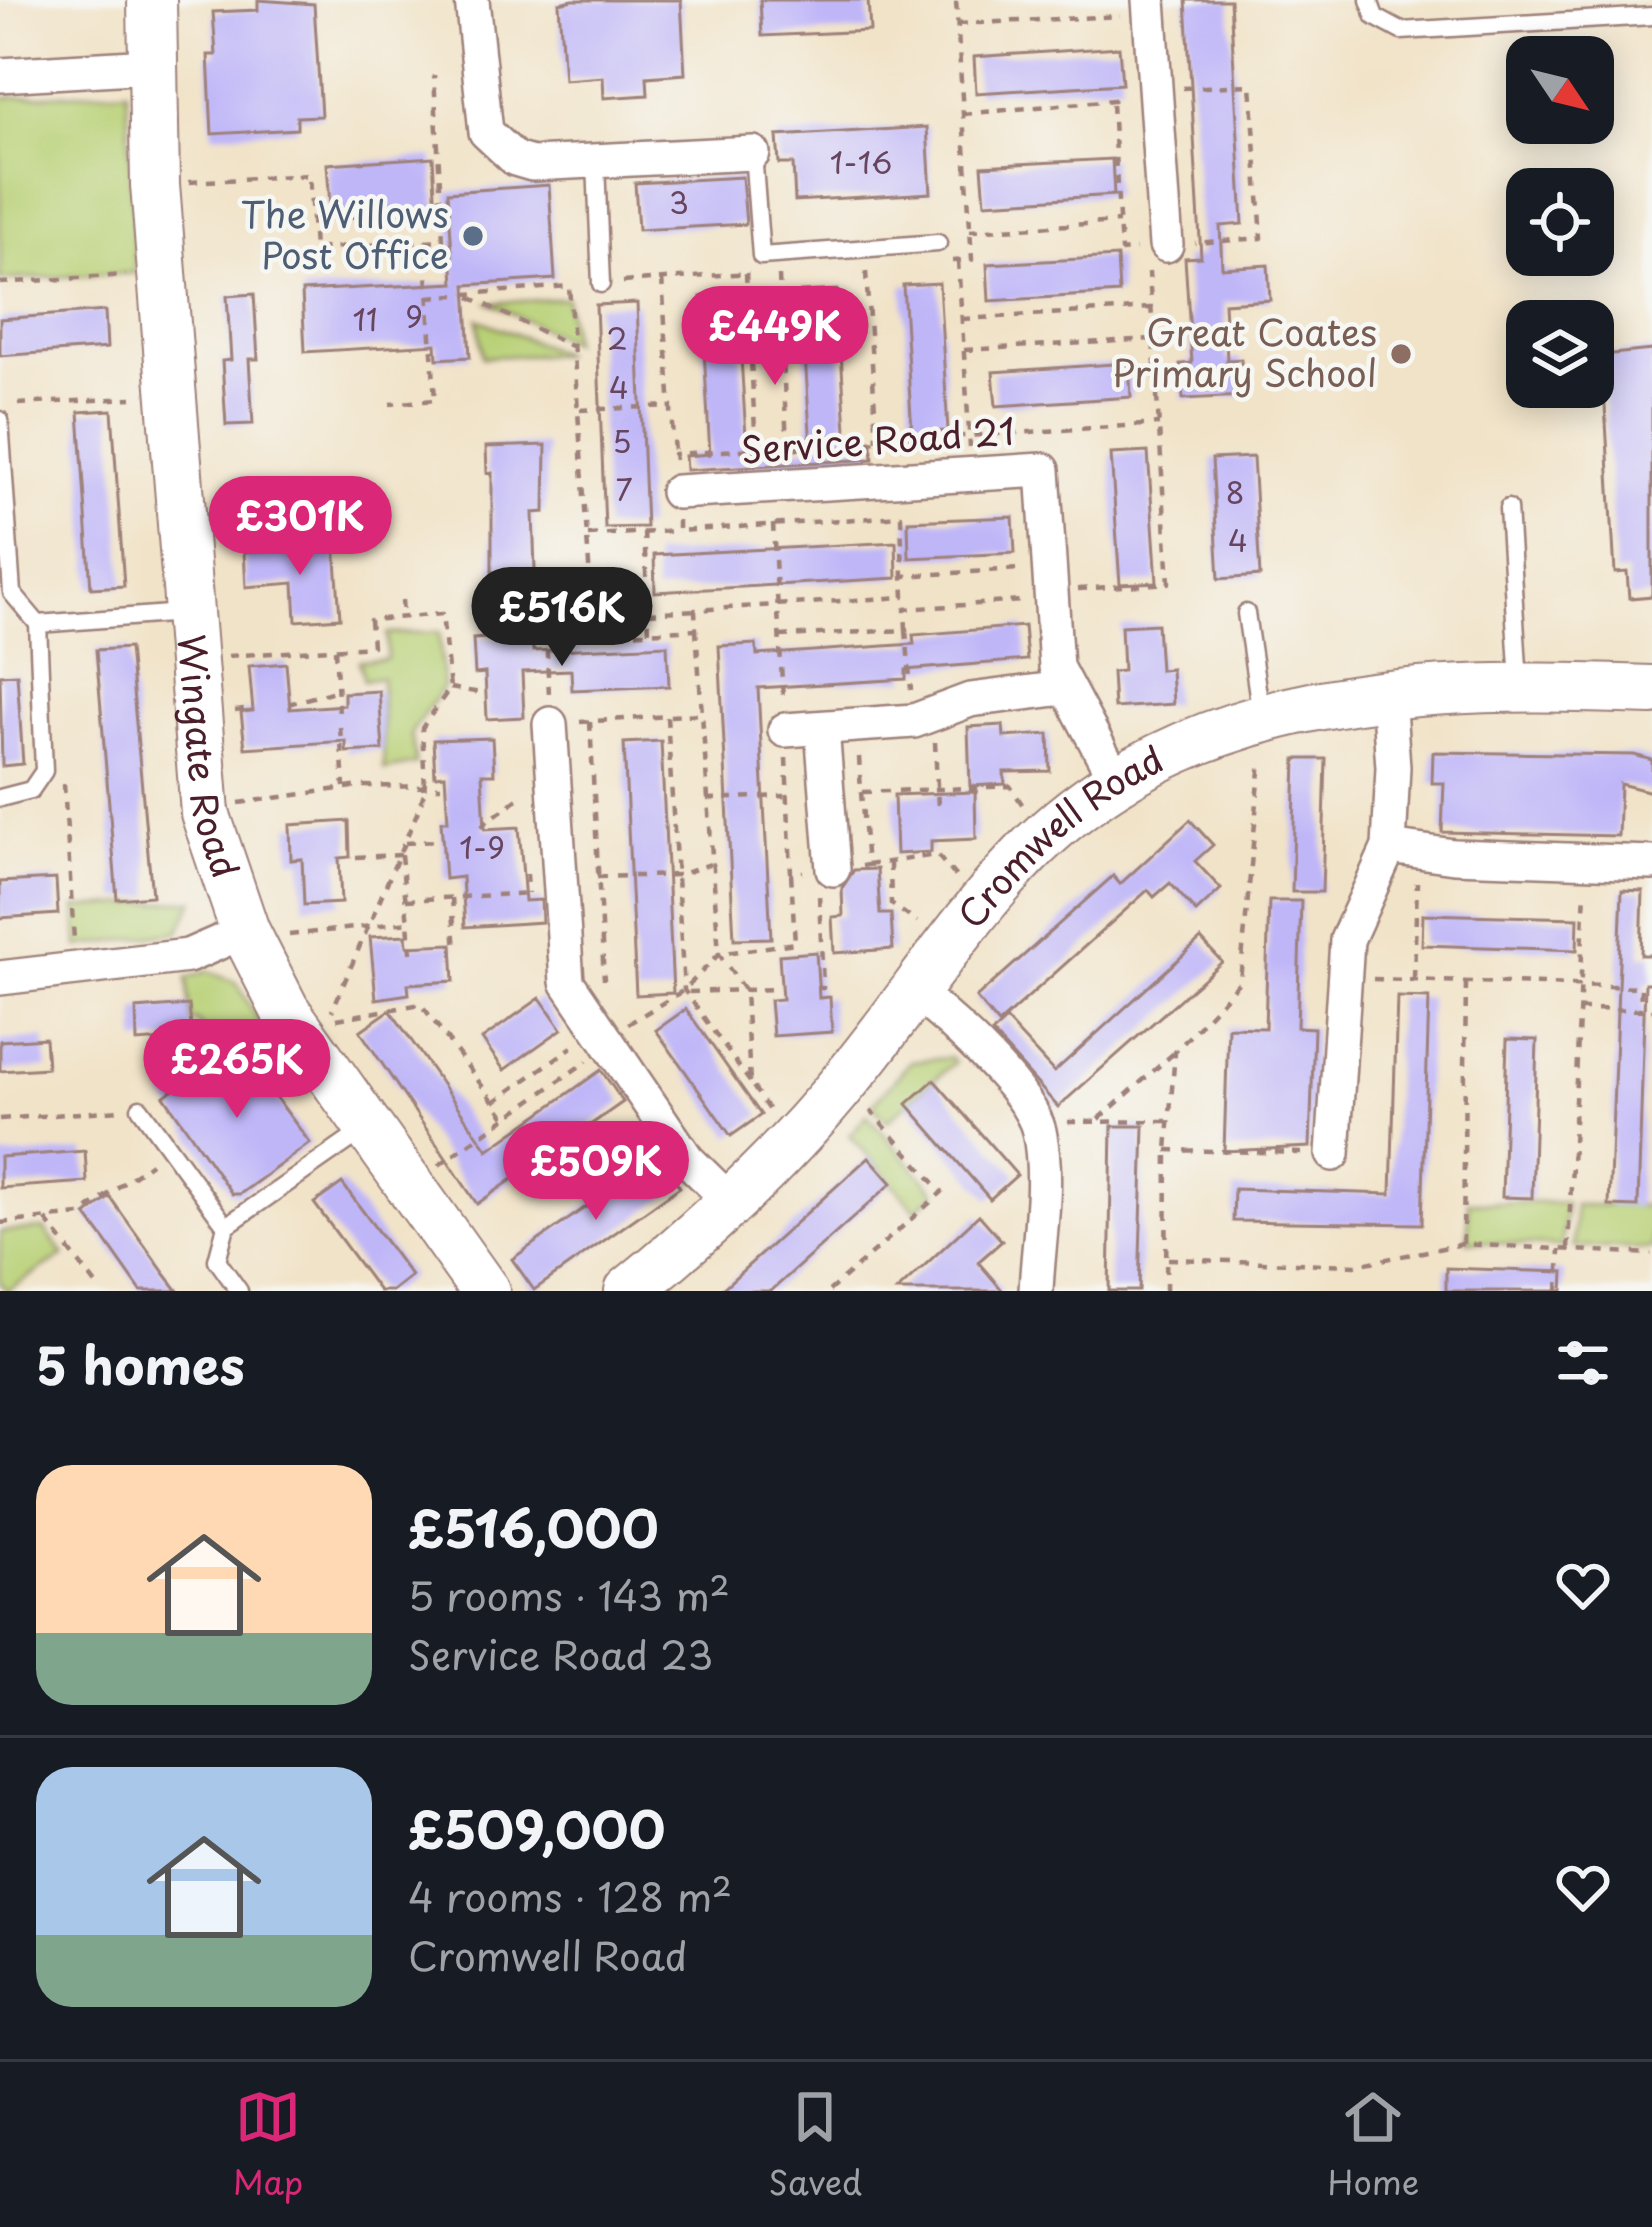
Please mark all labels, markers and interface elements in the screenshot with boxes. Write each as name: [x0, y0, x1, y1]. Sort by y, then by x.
north arrow: [1506, 36, 1614, 144]
map controls: [1506, 36, 1614, 408]
house number: 1-16: [830, 139, 892, 184]
button: locate: [1506, 168, 1614, 276]
house number: 3: [669, 179, 689, 224]
place label: The Willows Post Office: [241, 186, 449, 281]
marker: The Willows Post Office: [460, 223, 486, 249]
pin: £449K: [691, 286, 859, 388]
house number: 9: [405, 293, 423, 338]
text: £449K: [708, 295, 842, 354]
house number: 11: [352, 296, 378, 341]
button: layers: [1506, 300, 1614, 408]
place label: Great Coates Primary School: [1112, 304, 1377, 399]
house number: 2: [606, 315, 628, 360]
marker: Great Coates Primary School: [1388, 341, 1414, 367]
house number: 4: [609, 364, 629, 409]
street label: Service Road 21: [739, 402, 1017, 476]
house number: 5: [612, 418, 632, 463]
house number: 7: [615, 466, 633, 511]
house number: 8: [1226, 469, 1244, 514]
pin: £301K: [216, 476, 384, 578]
text: £301K: [236, 485, 364, 544]
house number: 4: [1228, 517, 1248, 562]
pin: £516K: [478, 567, 646, 669]
text: £516K: [498, 576, 626, 635]
street label: Wingate Road: [166, 632, 254, 885]
street label: Cromwell Road: [944, 731, 1172, 939]
house number: 1-9: [459, 824, 505, 869]
pin: £265K: [153, 1019, 321, 1121]
text: £265K: [170, 1028, 304, 1087]
pin: £509K: [512, 1121, 680, 1223]
text: £509K: [530, 1130, 662, 1189]
text: 5 homes: [36, 1325, 245, 1402]
icon: filters: [1550, 1330, 1616, 1396]
text: £516,000: [408, 1488, 659, 1565]
icon: home: [132, 1513, 276, 1657]
icon: heart: [1550, 1552, 1616, 1618]
text: 5 rooms · 143 m²: [408, 1565, 730, 1624]
text: Service Road 23: [408, 1624, 713, 1683]
text: £509,000: [408, 1789, 666, 1866]
icon: home: [132, 1815, 276, 1959]
icon: heart: [1550, 1854, 1616, 1920]
text: 4 rooms · 128 m²: [408, 1866, 732, 1925]
text: Cromwell Road: [408, 1925, 688, 1984]
tab: Map: [233, 2084, 303, 2206]
tab: Saved: [769, 2084, 862, 2206]
tab: Home: [1328, 2084, 1419, 2206]

